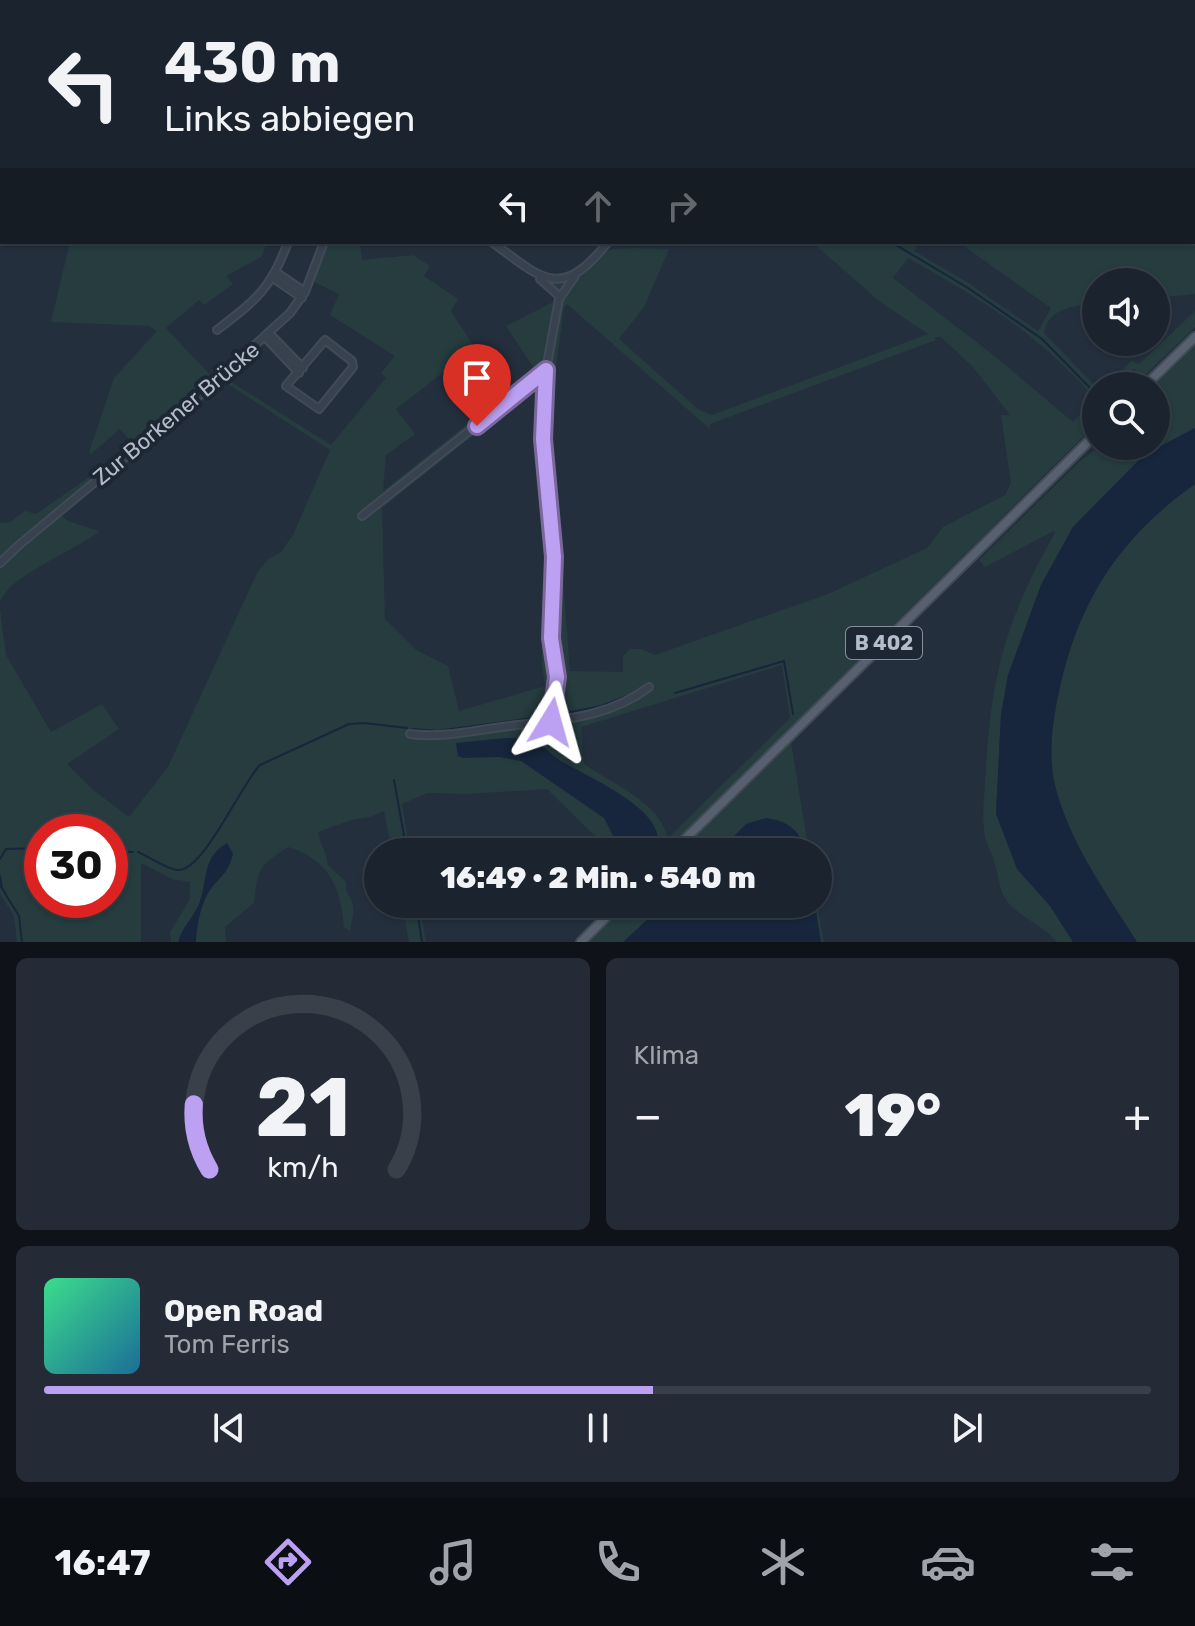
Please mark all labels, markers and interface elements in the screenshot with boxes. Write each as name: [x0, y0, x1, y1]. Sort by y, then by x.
text: 430 m: [164, 30, 340, 96]
icon: left: [32, 32, 136, 136]
text: Links abbiegen: [164, 97, 415, 140]
icon: left: [492, 184, 536, 228]
icon: ahead: [576, 184, 620, 228]
icon: right: [660, 184, 704, 228]
map controls: [1082, 268, 1170, 460]
button: sound: [1082, 268, 1170, 356]
street label: Zur Borkener Brücke: [88, 336, 265, 491]
pin: [443, 344, 511, 426]
icon: arrive: [455, 356, 499, 400]
button: search: [1082, 372, 1170, 460]
road number: B 402: [846, 627, 922, 659]
position arrow: [509, 680, 593, 764]
speed limit sign: 30: [24, 814, 128, 918]
text: 16:49 · 2 Min. · 540 m: [440, 860, 756, 896]
text: Klima: [634, 1040, 699, 1071]
text: 21: [255, 1058, 350, 1157]
text: 19°: [845, 1080, 941, 1151]
text: −: [634, 1090, 662, 1142]
text: +: [1124, 1090, 1151, 1142]
text: km/h: [267, 1150, 338, 1184]
text: Open Road: [164, 1293, 323, 1329]
text: Tom Ferris: [164, 1329, 290, 1360]
icon: previous: [207, 1406, 251, 1450]
icon: pause: [576, 1406, 620, 1450]
icon: next: [945, 1406, 989, 1450]
icon: directions: [260, 1534, 316, 1590]
icon: music: [425, 1534, 481, 1590]
icon: phone: [590, 1534, 646, 1590]
icon: climate: [755, 1534, 811, 1590]
icon: car: [920, 1534, 976, 1590]
icon: filters: [1084, 1534, 1140, 1590]
text: 16:47: [54, 1541, 151, 1584]

